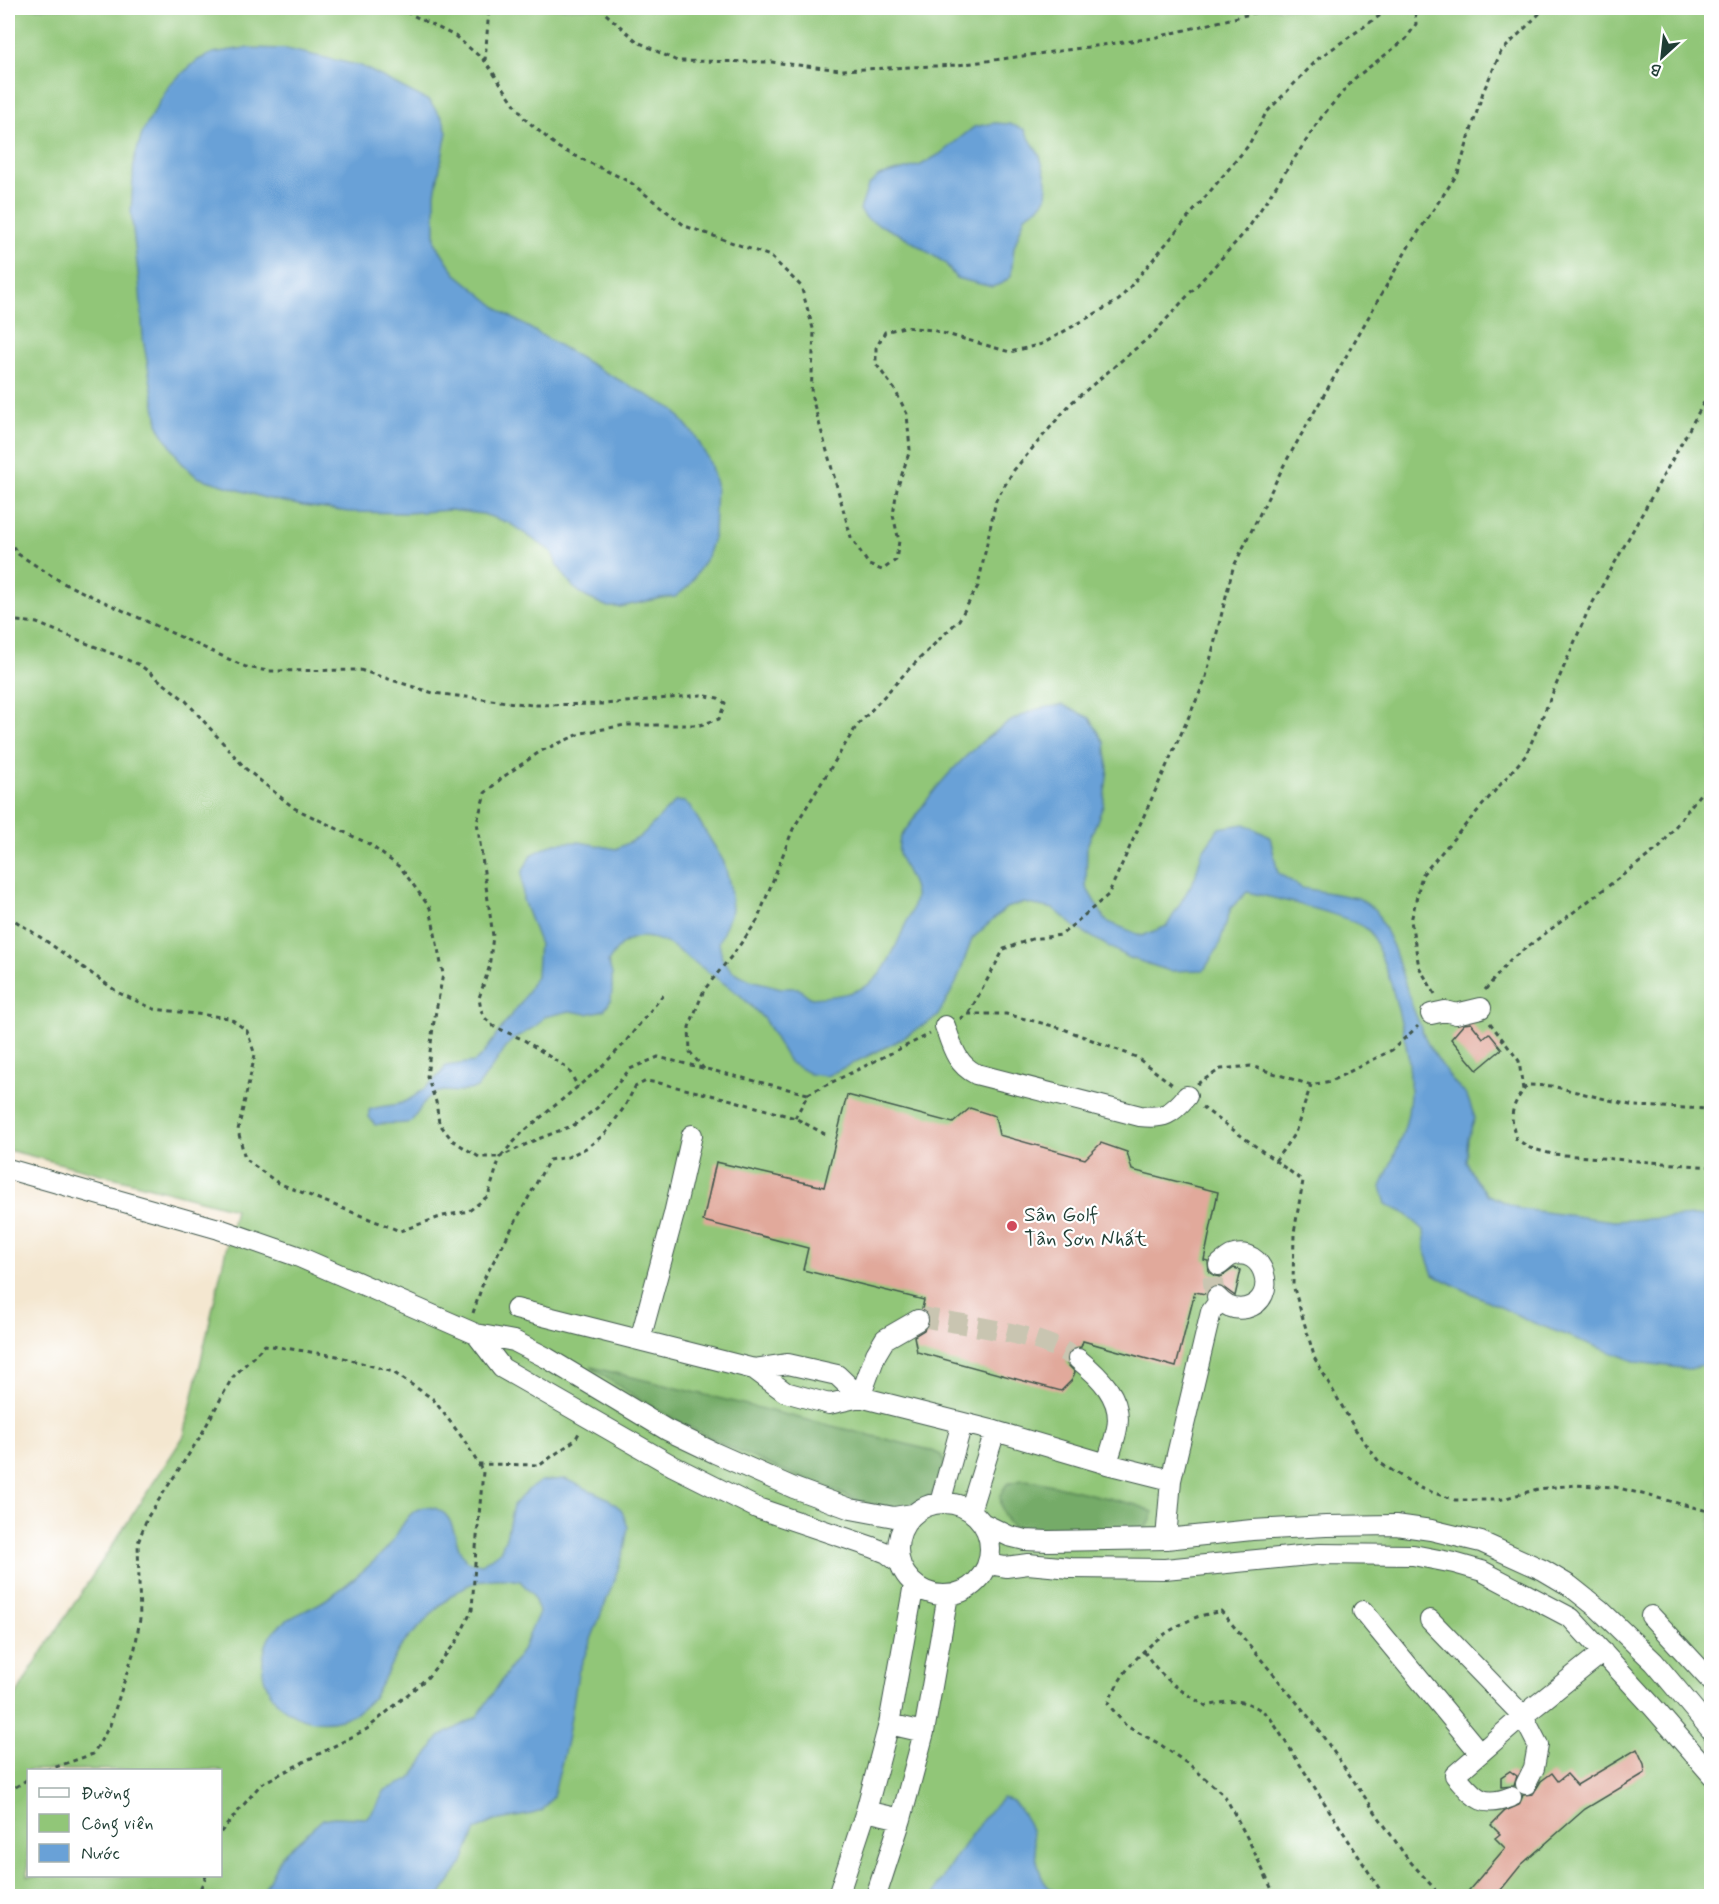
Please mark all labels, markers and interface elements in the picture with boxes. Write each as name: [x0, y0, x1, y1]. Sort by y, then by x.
north arrow: [1632, 27, 1692, 87]
text: B: [1647, 57, 1665, 81]
place label: Sân Golf Tân Sơn Nhất: [1024, 1201, 1148, 1253]
marker: Sân Golf Tân Sơn Nhất: [1005, 1219, 1019, 1233]
legend: [27, 1769, 222, 1877]
text: Đường: [81, 1782, 131, 1808]
text: Công viên: [81, 1812, 154, 1838]
text: Nước: [81, 1842, 120, 1866]

